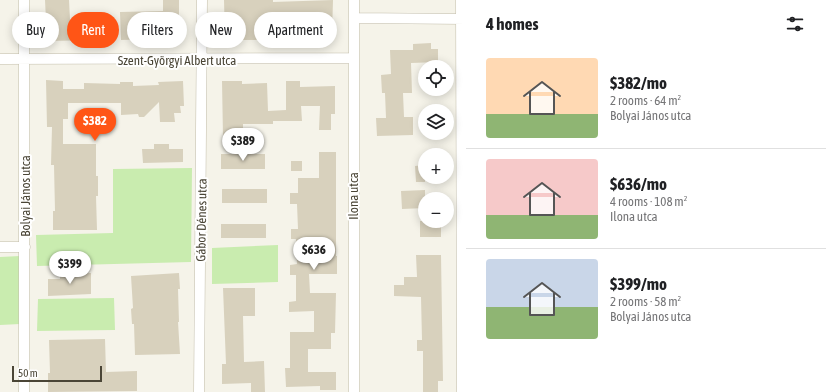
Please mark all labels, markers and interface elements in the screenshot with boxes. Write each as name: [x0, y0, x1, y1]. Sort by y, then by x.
chip: Buy: [12, 12, 59, 48]
chip: Rent: [67, 12, 119, 48]
chip: Filters: [127, 12, 187, 48]
chip: New: [195, 12, 246, 48]
chip: Apartment: [254, 12, 337, 48]
icon: filters: [784, 13, 806, 35]
text: 4 homes: [486, 14, 539, 34]
street label: Szent-Györgyi Albert utca: [118, 53, 236, 68]
map controls: [418, 60, 454, 228]
button: locate: [418, 60, 454, 96]
text: $382/mo: [610, 73, 667, 93]
icon: home: [518, 74, 566, 122]
text: 2 rooms · 64 m²: [610, 93, 681, 108]
button: layers: [418, 104, 454, 140]
pin: $382: [71, 108, 119, 142]
text: Bolyai János utca: [610, 108, 691, 123]
text: $382: [83, 113, 107, 128]
pin: $389: [219, 128, 267, 162]
text: $389: [231, 133, 255, 148]
button: +: [418, 148, 454, 184]
street label: Bolyai János utca: [18, 155, 33, 237]
street label: Ilona utca: [346, 172, 361, 220]
text: $636/mo: [610, 174, 667, 194]
icon: home: [518, 175, 566, 223]
street label: Gábor Dénes utca: [193, 178, 210, 262]
button: −: [418, 192, 454, 228]
text: 4 rooms · 108 m²: [610, 194, 687, 209]
text: Ilona utca: [610, 209, 658, 224]
pin: $636: [290, 237, 338, 271]
text: $636: [302, 242, 326, 257]
pin: $399: [46, 251, 94, 285]
text: $399: [58, 256, 82, 271]
text: $399/mo: [610, 274, 667, 294]
icon: home: [518, 275, 566, 323]
text: 2 rooms · 58 m²: [610, 294, 681, 309]
text: Bolyai János utca: [610, 309, 691, 324]
scale bar: [12, 364, 102, 383]
text: 50 m: [18, 367, 38, 379]

